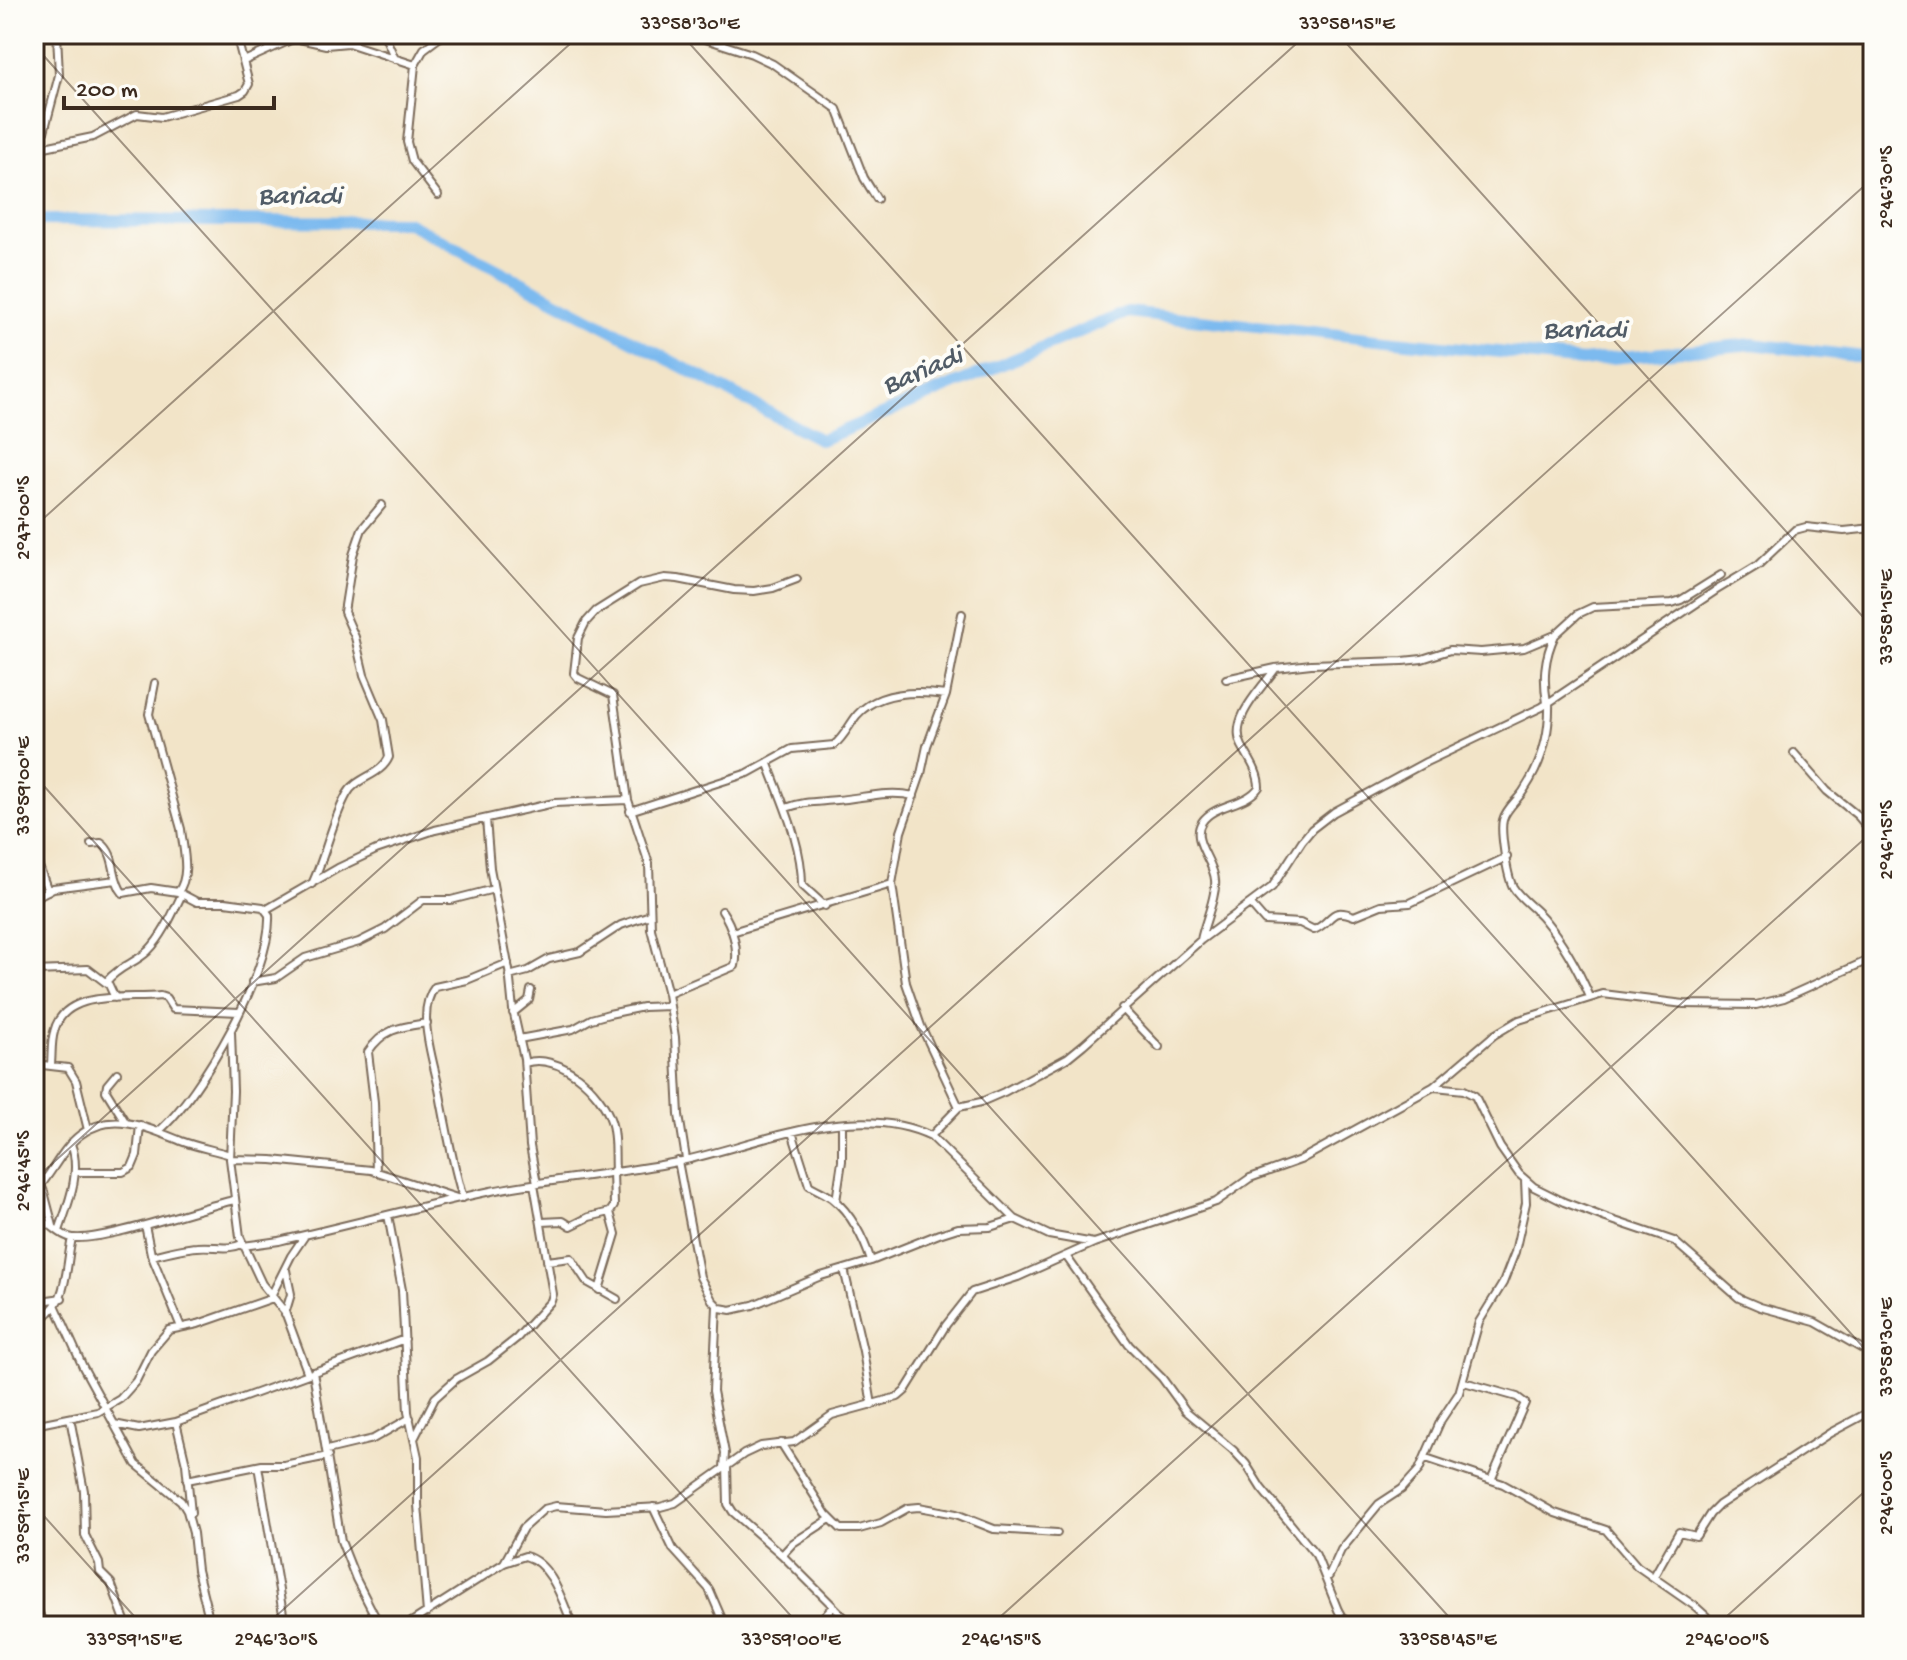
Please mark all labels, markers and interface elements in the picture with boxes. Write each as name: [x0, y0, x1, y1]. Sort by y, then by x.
text: 33°58'30"E: [640, 14, 741, 37]
text: 33°58'15"E: [1298, 14, 1396, 37]
scale bar: [64, 60, 274, 110]
text: 200 m: [76, 77, 138, 106]
text: 2°46'30"S: [1877, 145, 1900, 228]
water label: Bariadi: [258, 181, 345, 214]
water label: Bariadi: [1543, 315, 1630, 348]
water label: Bariadi: [878, 339, 971, 404]
text: 2°47'00"S: [14, 475, 37, 560]
text: 33°58'15"E: [1877, 568, 1900, 666]
text: 33°59'00"E: [14, 735, 37, 836]
text: 2°46'15"S: [1877, 799, 1900, 880]
text: 2°46'45"S: [14, 1130, 37, 1212]
text: 33°58'30"E: [1877, 1296, 1900, 1397]
text: 2°46'00"S: [1877, 1450, 1900, 1535]
text: 33°59'15"E: [14, 1467, 37, 1564]
text: 33°59'15"E: [86, 1630, 183, 1653]
text: 2°46'30"S: [235, 1630, 318, 1653]
text: 33°59'00"E: [741, 1630, 842, 1653]
text: 2°46'15"S: [961, 1630, 1042, 1653]
text: 33°58'45"E: [1398, 1630, 1498, 1653]
text: 2°46'00"S: [1685, 1630, 1770, 1653]

